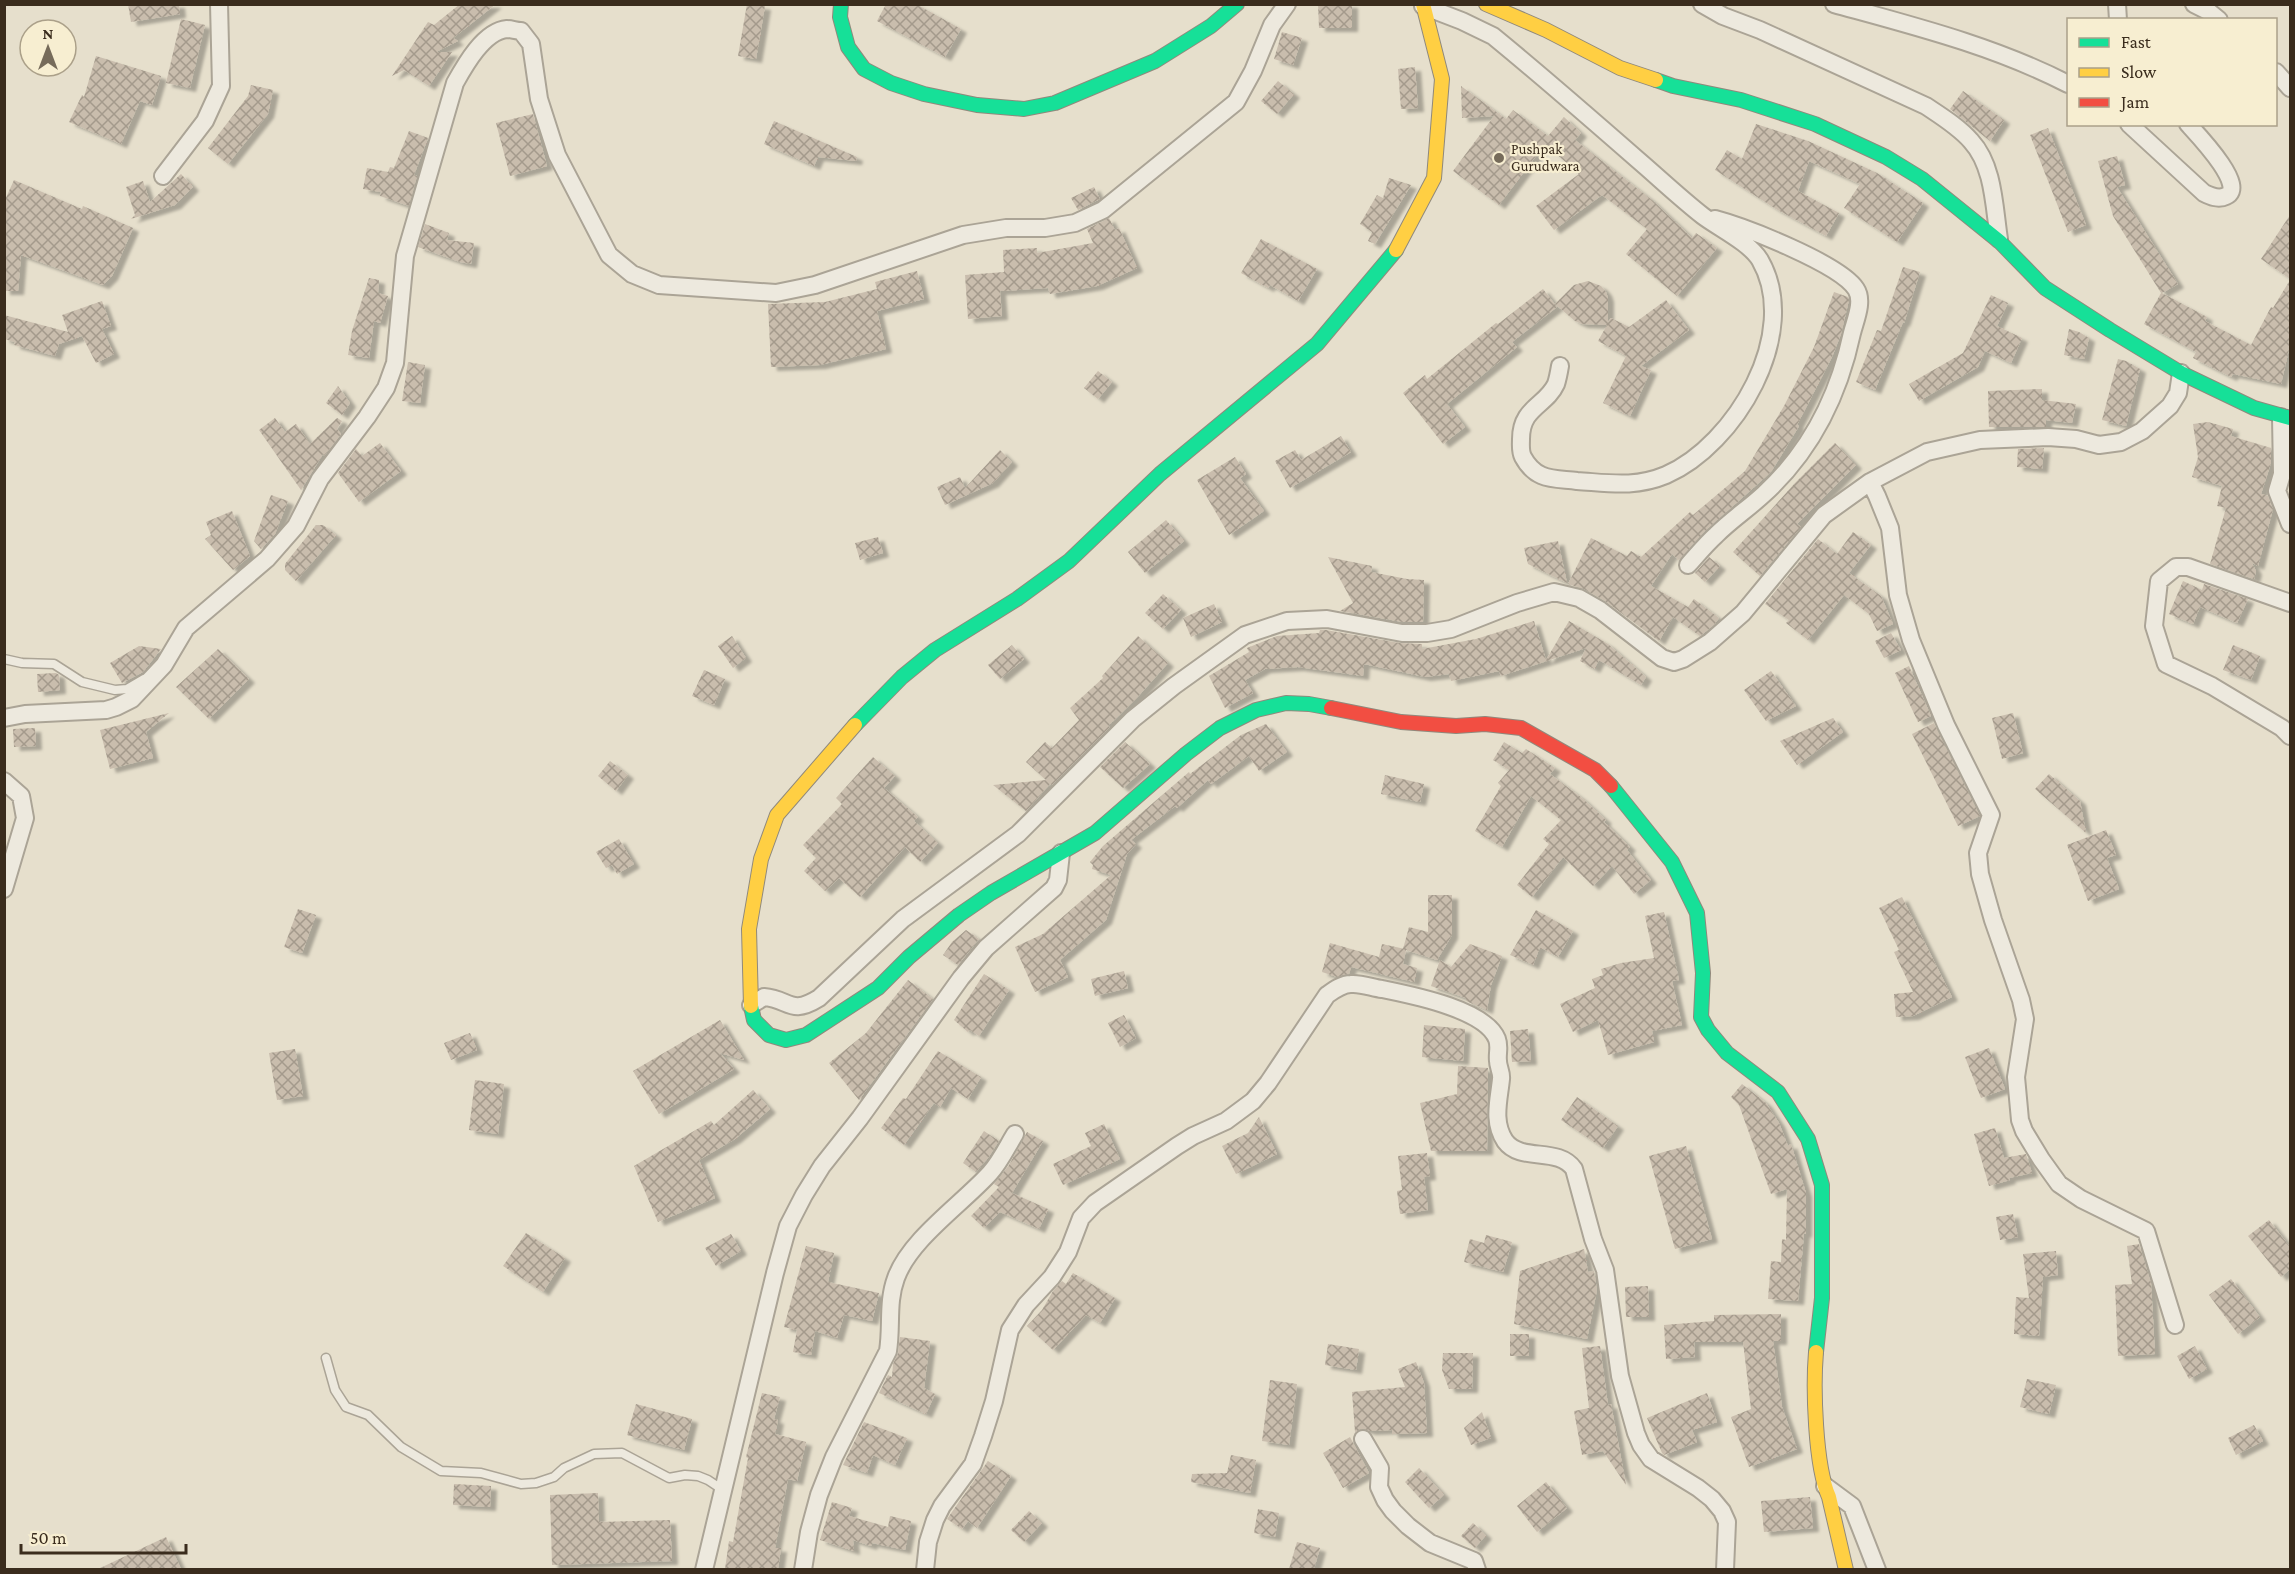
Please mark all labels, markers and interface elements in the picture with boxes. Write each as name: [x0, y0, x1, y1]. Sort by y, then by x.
north arrow: [18, 18, 78, 78]
legend: [2067, 18, 2277, 126]
text: N: [43, 25, 54, 42]
text: Fast: [2121, 32, 2152, 52]
text: Slow: [2121, 62, 2157, 82]
text: Jam: [2119, 92, 2150, 112]
place label: Pushpak Gurudwara: [1511, 141, 1580, 174]
marker: Pushpak Gurudwara: [1492, 151, 1506, 165]
scale bar: [21, 1517, 186, 1555]
text: 50 m: [30, 1528, 67, 1548]

